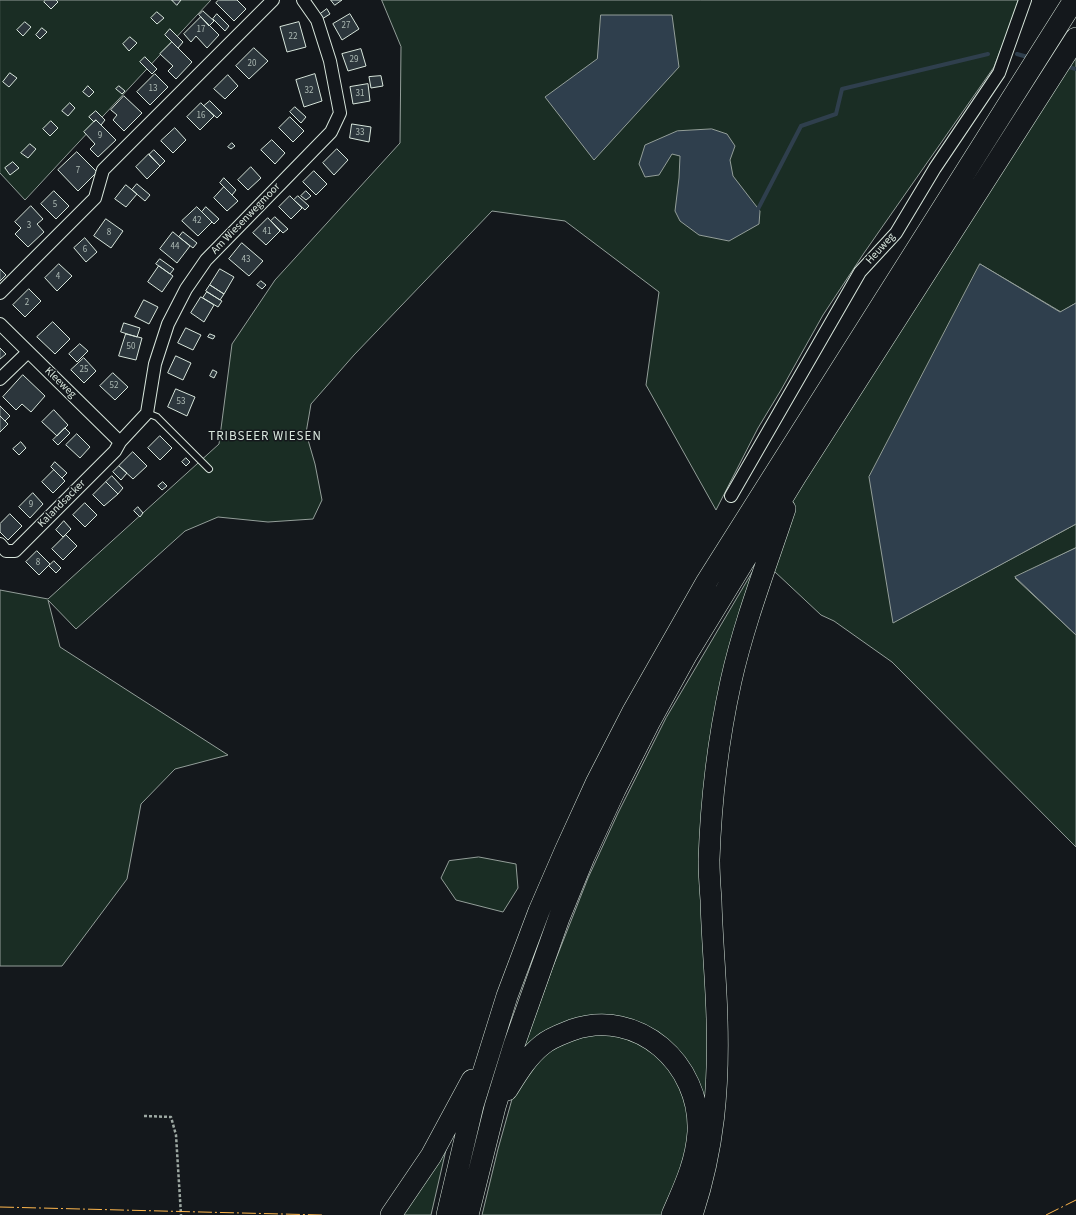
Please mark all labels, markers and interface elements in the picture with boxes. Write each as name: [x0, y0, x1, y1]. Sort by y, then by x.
house number: 27: [342, 21, 350, 31]
house number: 17: [197, 25, 205, 35]
house number: 22: [289, 32, 297, 42]
house number: 29: [350, 55, 358, 65]
house number: 20: [248, 59, 256, 69]
house number: 13: [149, 84, 157, 94]
house number: 32: [305, 86, 313, 96]
house number: 31: [356, 89, 364, 99]
house number: 16: [197, 111, 205, 121]
house number: 33: [356, 128, 364, 138]
house number: 9: [98, 131, 102, 141]
house number: 7: [76, 166, 80, 176]
street label: Am Wiesenwegmoor: [209, 181, 283, 257]
house number: 5: [53, 200, 57, 210]
house number: 42: [193, 216, 201, 226]
house number: 3: [27, 221, 31, 231]
house number: 41: [263, 227, 271, 237]
house number: 8: [107, 228, 111, 238]
street label: Heuweg: [864, 231, 898, 267]
house number: 44: [171, 242, 179, 252]
house number: 6: [83, 245, 87, 255]
house number: 43: [242, 255, 250, 265]
house number: 4: [56, 272, 60, 282]
house number: 2: [25, 298, 29, 308]
house number: 50: [127, 342, 135, 352]
street label: Kleeweg: [41, 365, 79, 401]
house number: 25: [80, 365, 88, 375]
house number: 52: [110, 381, 118, 391]
house number: 53: [177, 397, 185, 407]
district label: TRIBSEER WIESEN: [208, 429, 322, 445]
street label: Kalandsacker: [35, 477, 89, 531]
house number: 9: [29, 500, 33, 510]
house number: 8: [36, 558, 40, 568]

